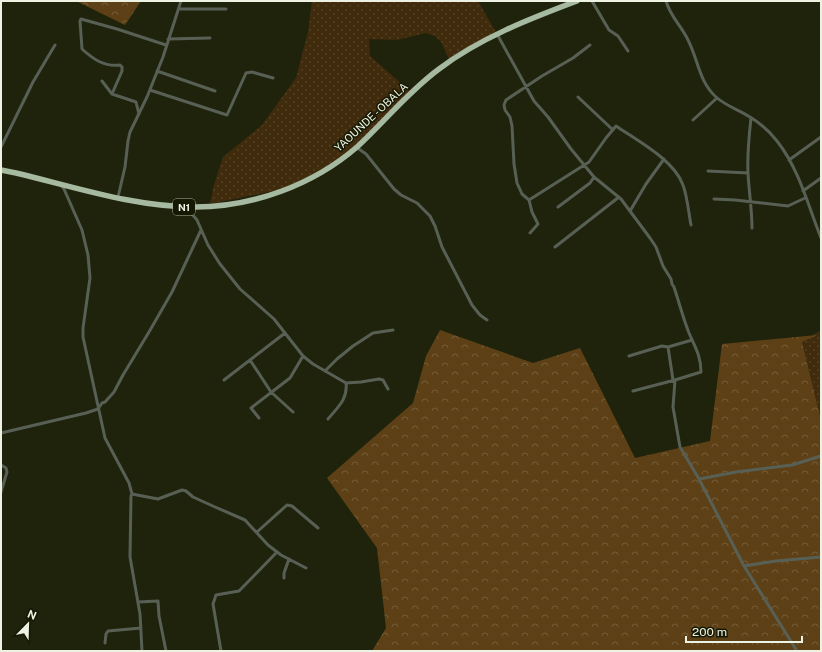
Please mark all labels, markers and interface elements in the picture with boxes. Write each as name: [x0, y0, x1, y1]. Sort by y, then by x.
street label: YAOUNDE - OBALA: [332, 80, 410, 154]
road number: N1: [173, 199, 195, 215]
north arrow: [8, 604, 48, 644]
text: N: [26, 608, 38, 622]
scale bar: [686, 618, 802, 644]
text: 200 m: [692, 625, 727, 639]

